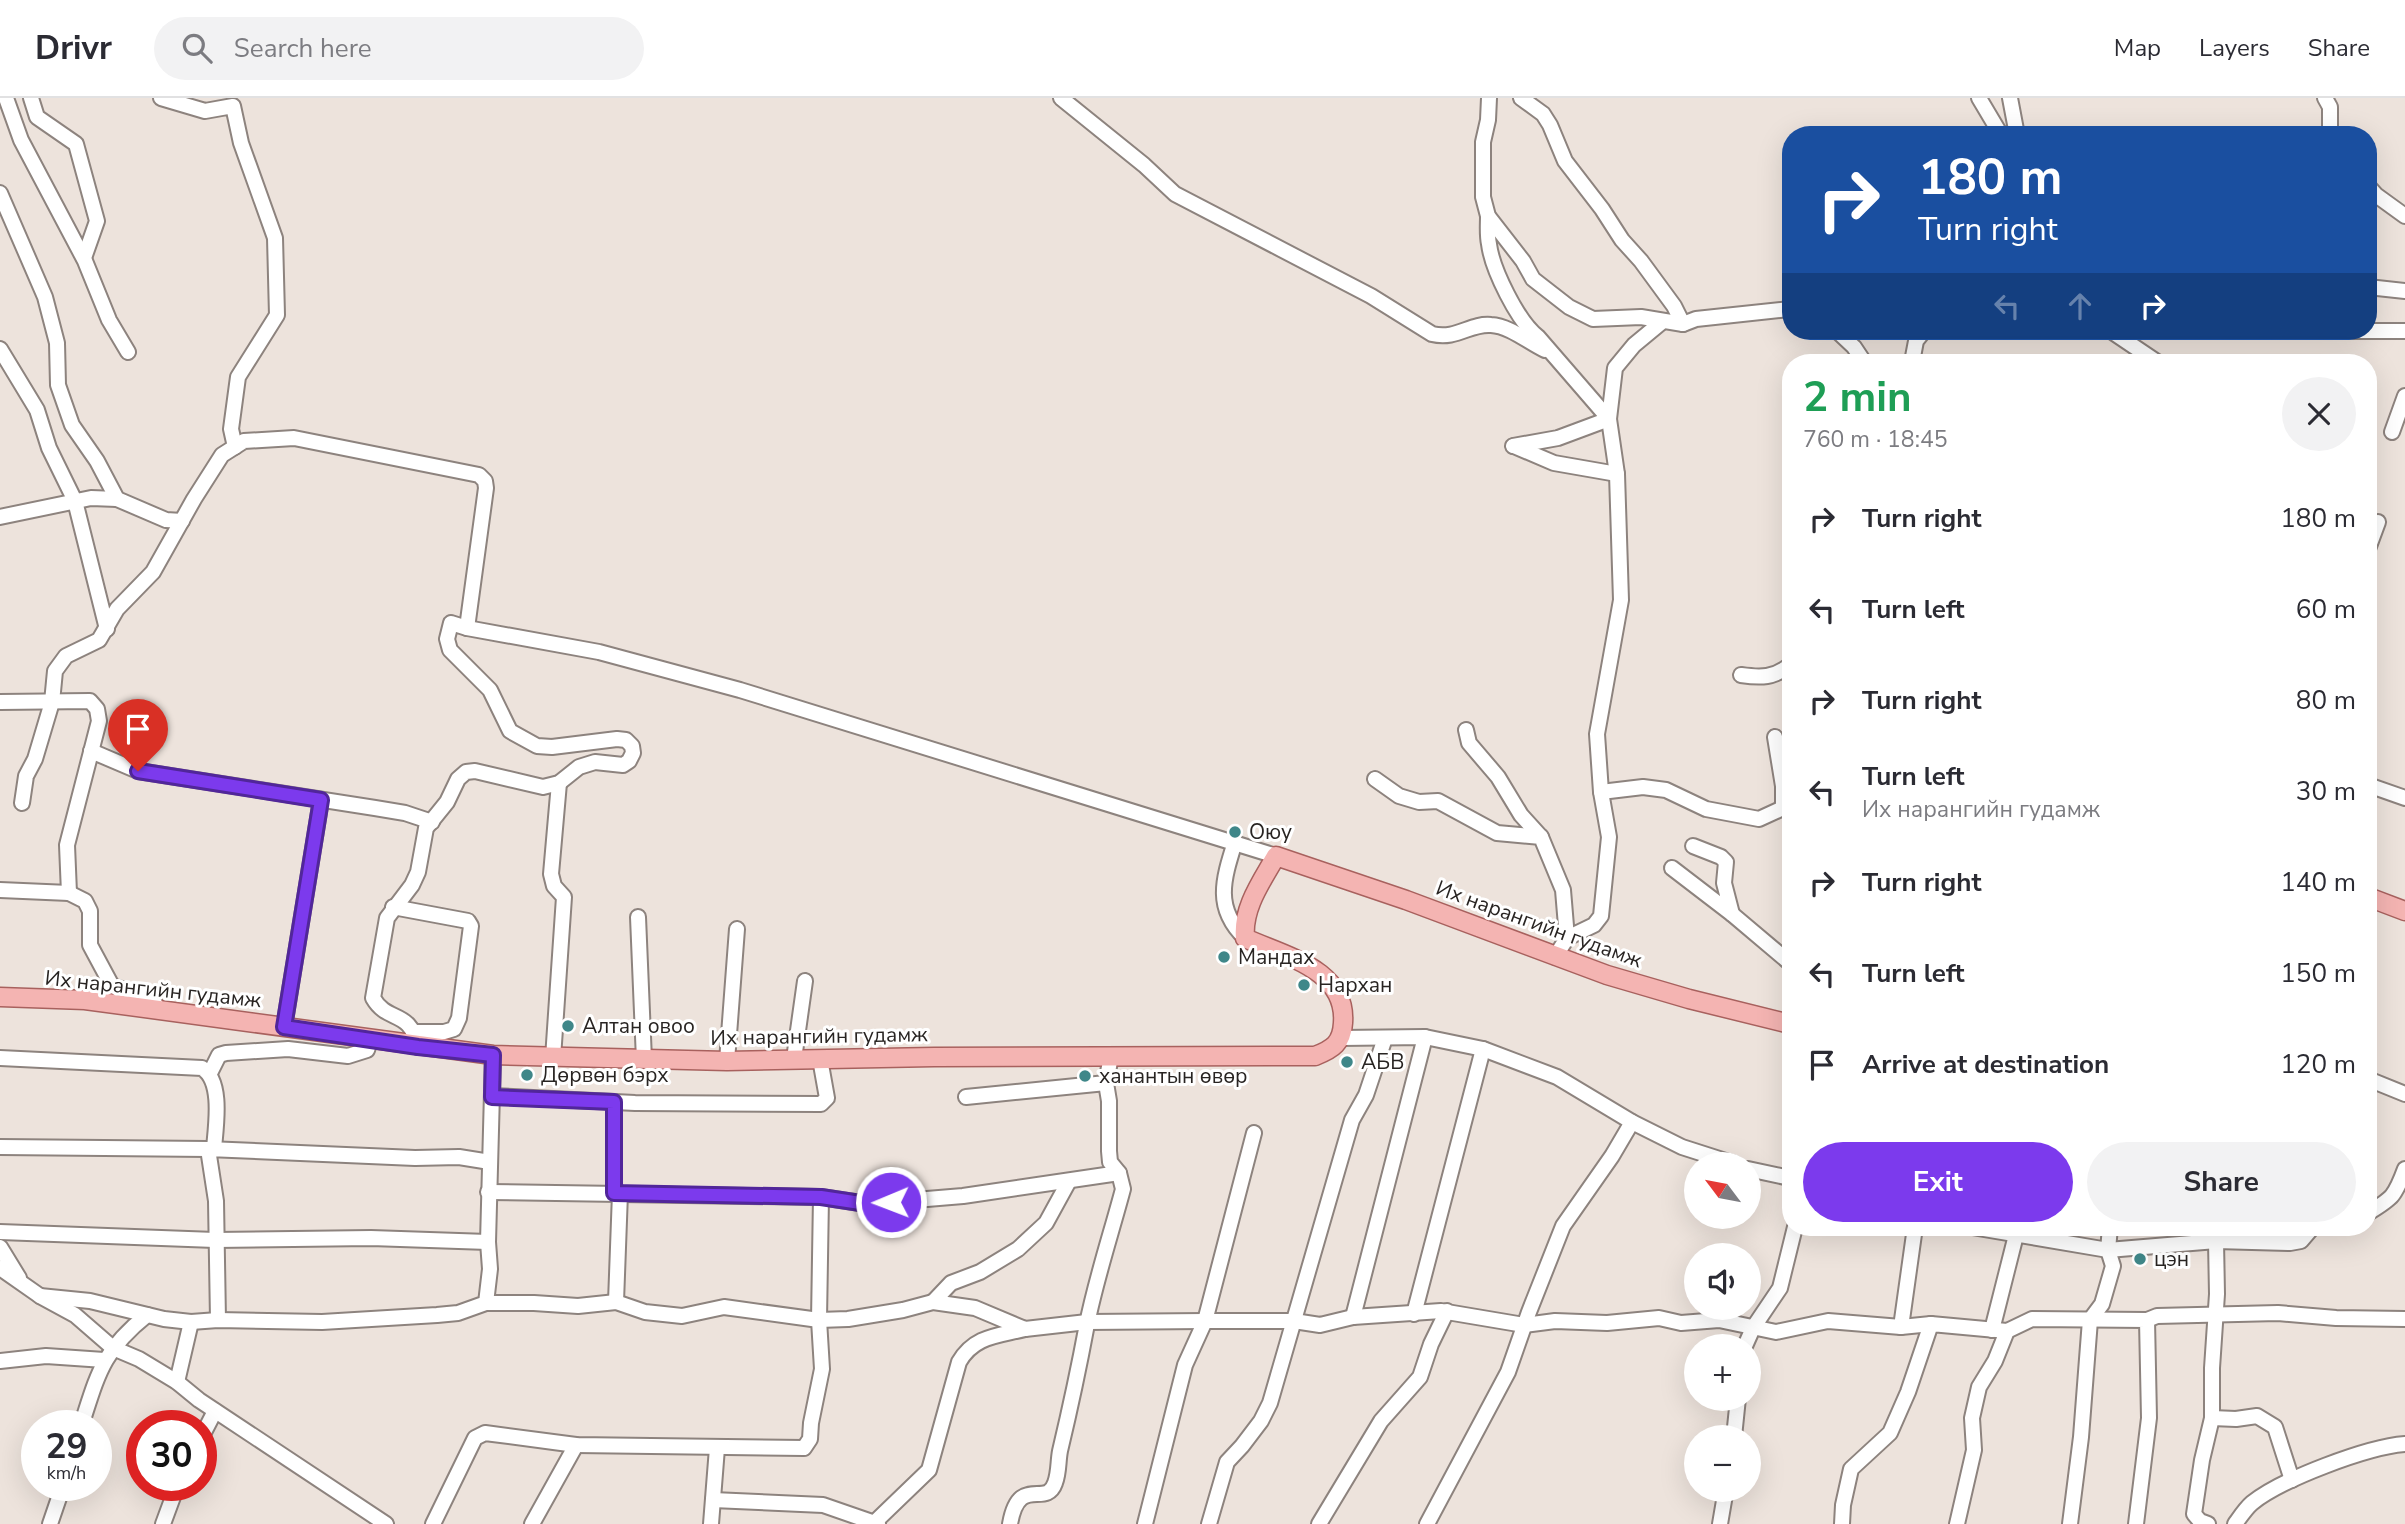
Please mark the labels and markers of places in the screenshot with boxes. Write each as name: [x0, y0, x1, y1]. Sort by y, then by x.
pin: [108, 699, 168, 771]
place label: Оюу: [1249, 818, 1292, 846]
marker: Оюу: [1227, 824, 1243, 840]
place label: Мандах: [1238, 943, 1315, 971]
marker: Мандах: [1216, 949, 1232, 965]
place label: Нархан: [1318, 971, 1392, 999]
marker: Нархан: [1296, 977, 1312, 993]
place label: Алтан овоо: [582, 1012, 695, 1040]
marker: Алтан овоо: [560, 1018, 576, 1034]
place label: АБВ: [1361, 1048, 1404, 1076]
marker: АБВ: [1339, 1054, 1355, 1070]
place label: Дөрвөн бэрх: [541, 1061, 668, 1089]
place label: ханантын өвөр: [1099, 1062, 1248, 1090]
marker: Дөрвөн бэрх: [519, 1067, 535, 1083]
marker: ханантын өвөр: [1077, 1068, 1093, 1084]
place label: цэн: [2154, 1245, 2189, 1273]
marker: цэн: [2132, 1251, 2148, 1267]

